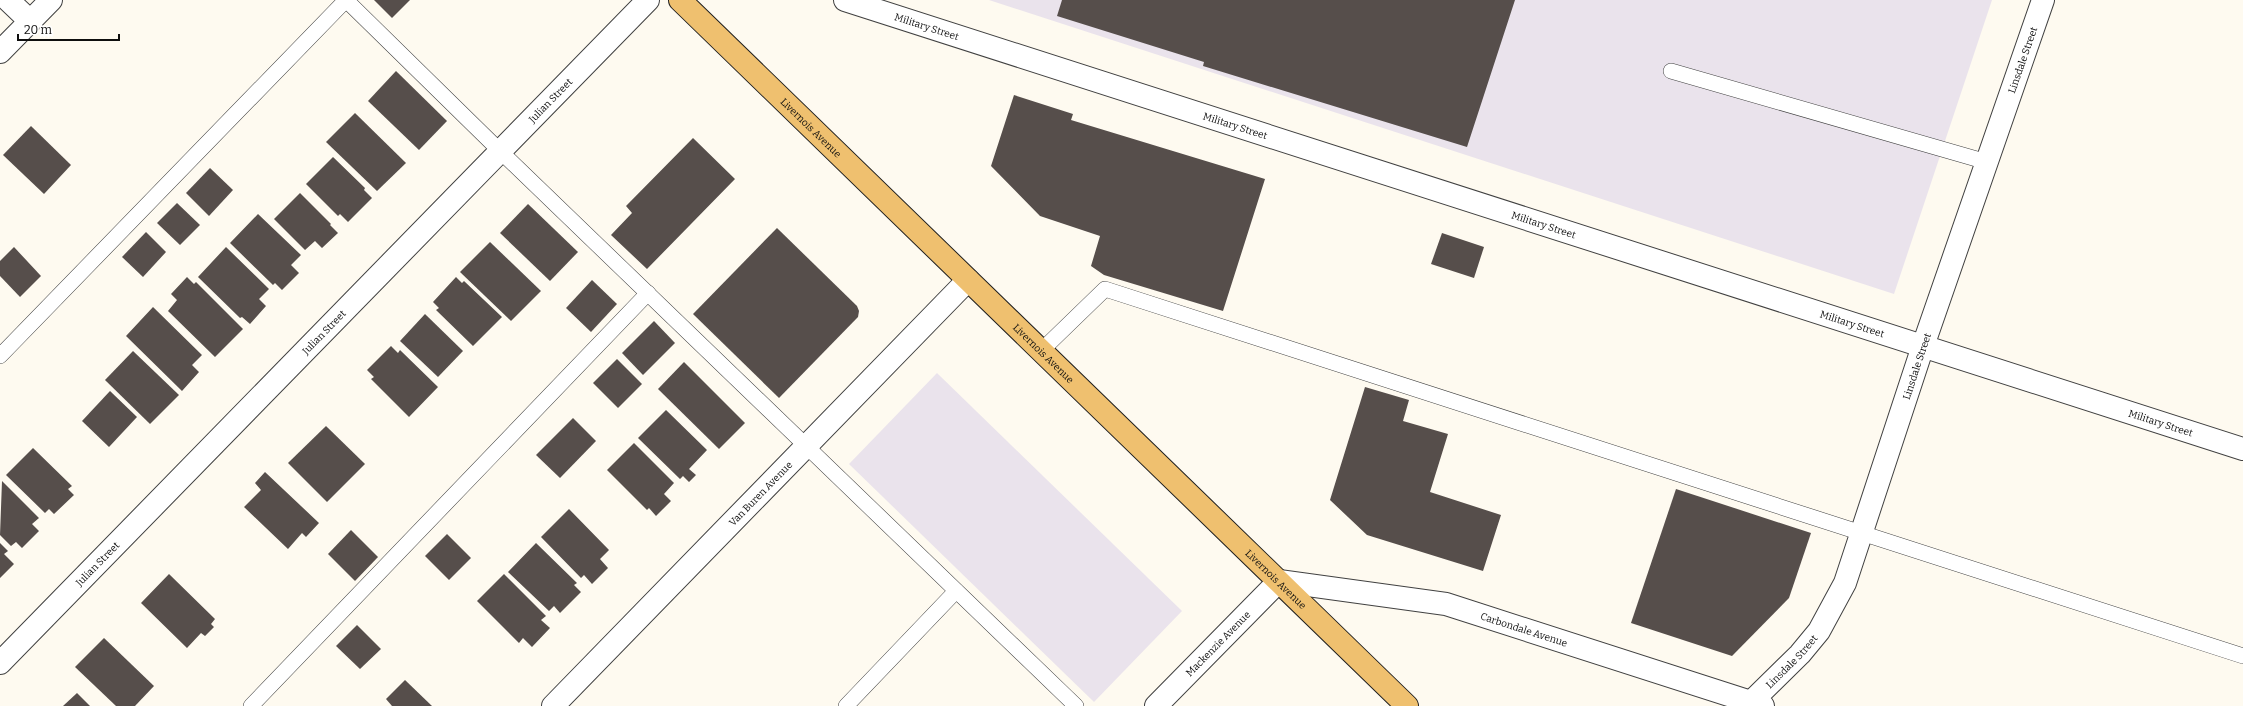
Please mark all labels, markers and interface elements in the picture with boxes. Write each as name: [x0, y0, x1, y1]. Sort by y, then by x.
street label: Military Street: [893, 11, 961, 43]
scale bar: [18, 16, 119, 42]
text: 20 m: [24, 23, 53, 37]
street label: Linsdale Street: [2006, 25, 2040, 95]
street label: Julian Street: [526, 76, 575, 126]
street label: Livernois Avenue: [778, 96, 844, 160]
street label: Military Street: [1201, 110, 1269, 142]
street label: Military Street: [1510, 209, 1578, 241]
street label: Julian Street: [299, 308, 349, 358]
street label: Military Street: [1818, 309, 1886, 341]
street label: Livernois Avenue: [1010, 322, 1076, 386]
street label: Linsdale Street: [1901, 331, 1934, 401]
street label: Military Street: [2127, 408, 2195, 440]
street label: Van Buren Avenue: [727, 459, 795, 529]
street label: Julian Street: [73, 539, 122, 590]
street label: Livernois Avenue: [1243, 547, 1308, 612]
street label: Mackenzie Avenue: [1184, 609, 1253, 679]
street label: Carbondale Avenue: [1479, 610, 1569, 650]
street label: Linsdale Street: [1764, 632, 1821, 691]

